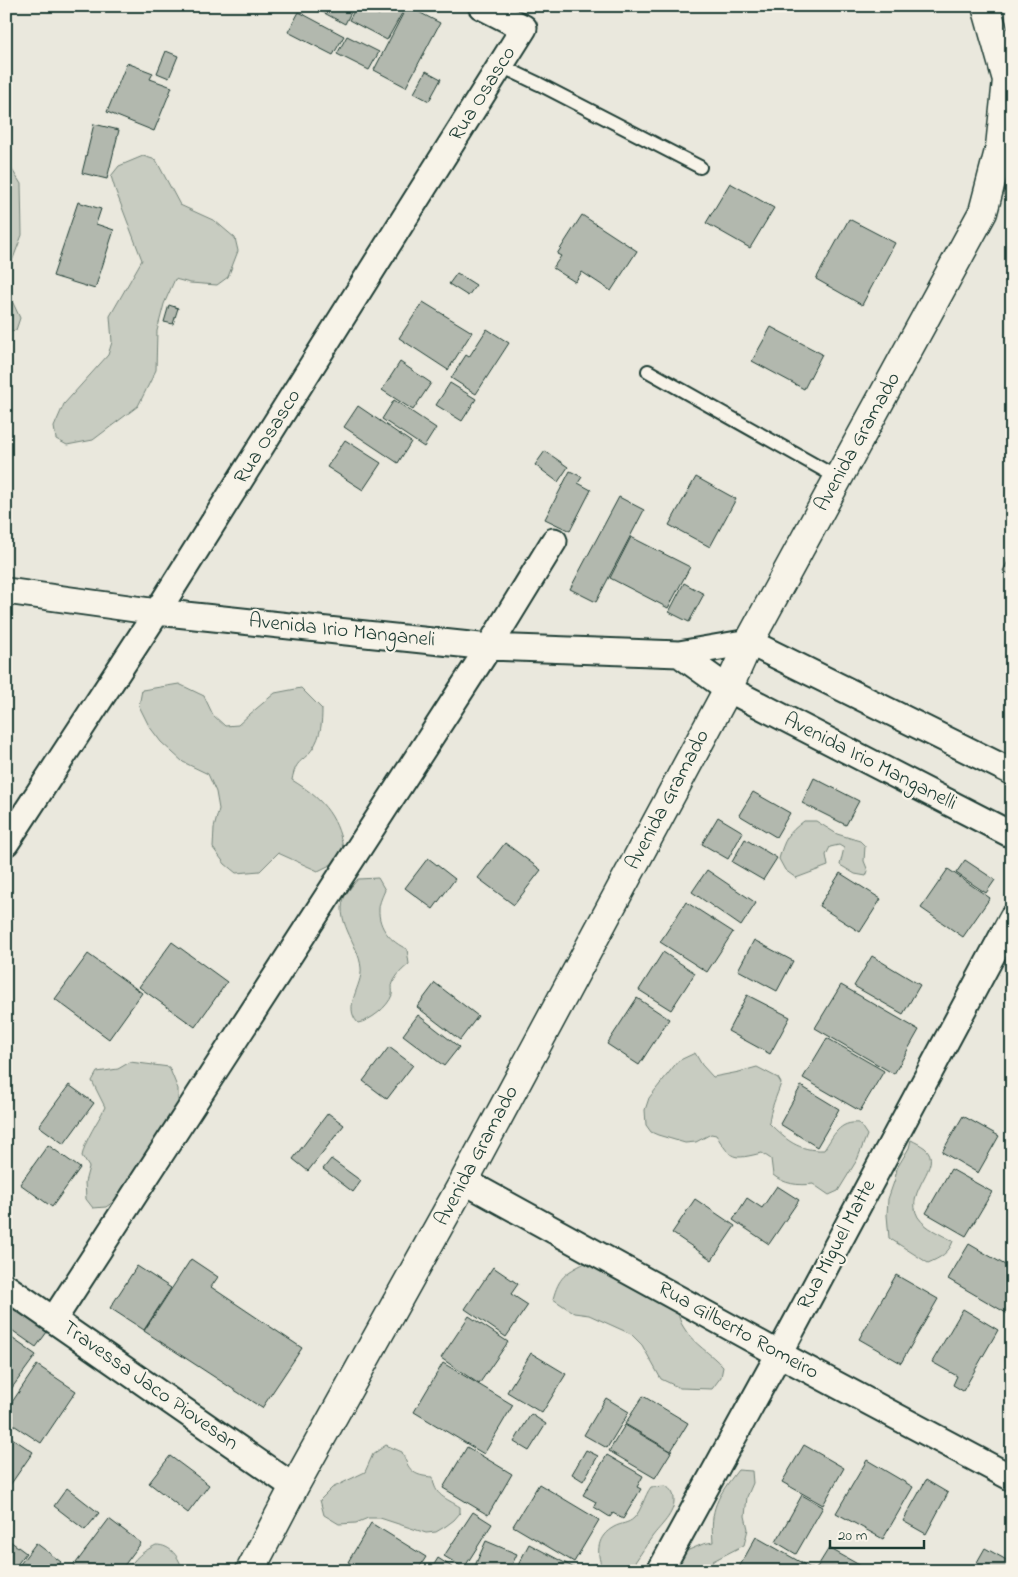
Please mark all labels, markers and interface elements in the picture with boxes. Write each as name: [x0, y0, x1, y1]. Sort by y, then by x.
street label: Rua Osasco: [442, 41, 524, 147]
street label: Avenida Gramado: [807, 367, 909, 517]
street label: Rua Osasco: [227, 384, 309, 490]
street label: Avenida Irio Manganeli: [247, 606, 437, 658]
street label: Avenida Irio Manganelli: [777, 705, 962, 820]
street label: Avenida Gramado: [618, 724, 718, 875]
street label: Avenida Gramado: [427, 1080, 527, 1231]
street label: Rua Miguel Matte: [790, 1174, 886, 1316]
street label: Rua Gilberto Romeiro: [652, 1274, 824, 1388]
street label: Travessa Jaco Piovesan: [56, 1314, 244, 1458]
scale bar: [830, 1517, 924, 1549]
text: 20 m: [838, 1525, 868, 1547]

